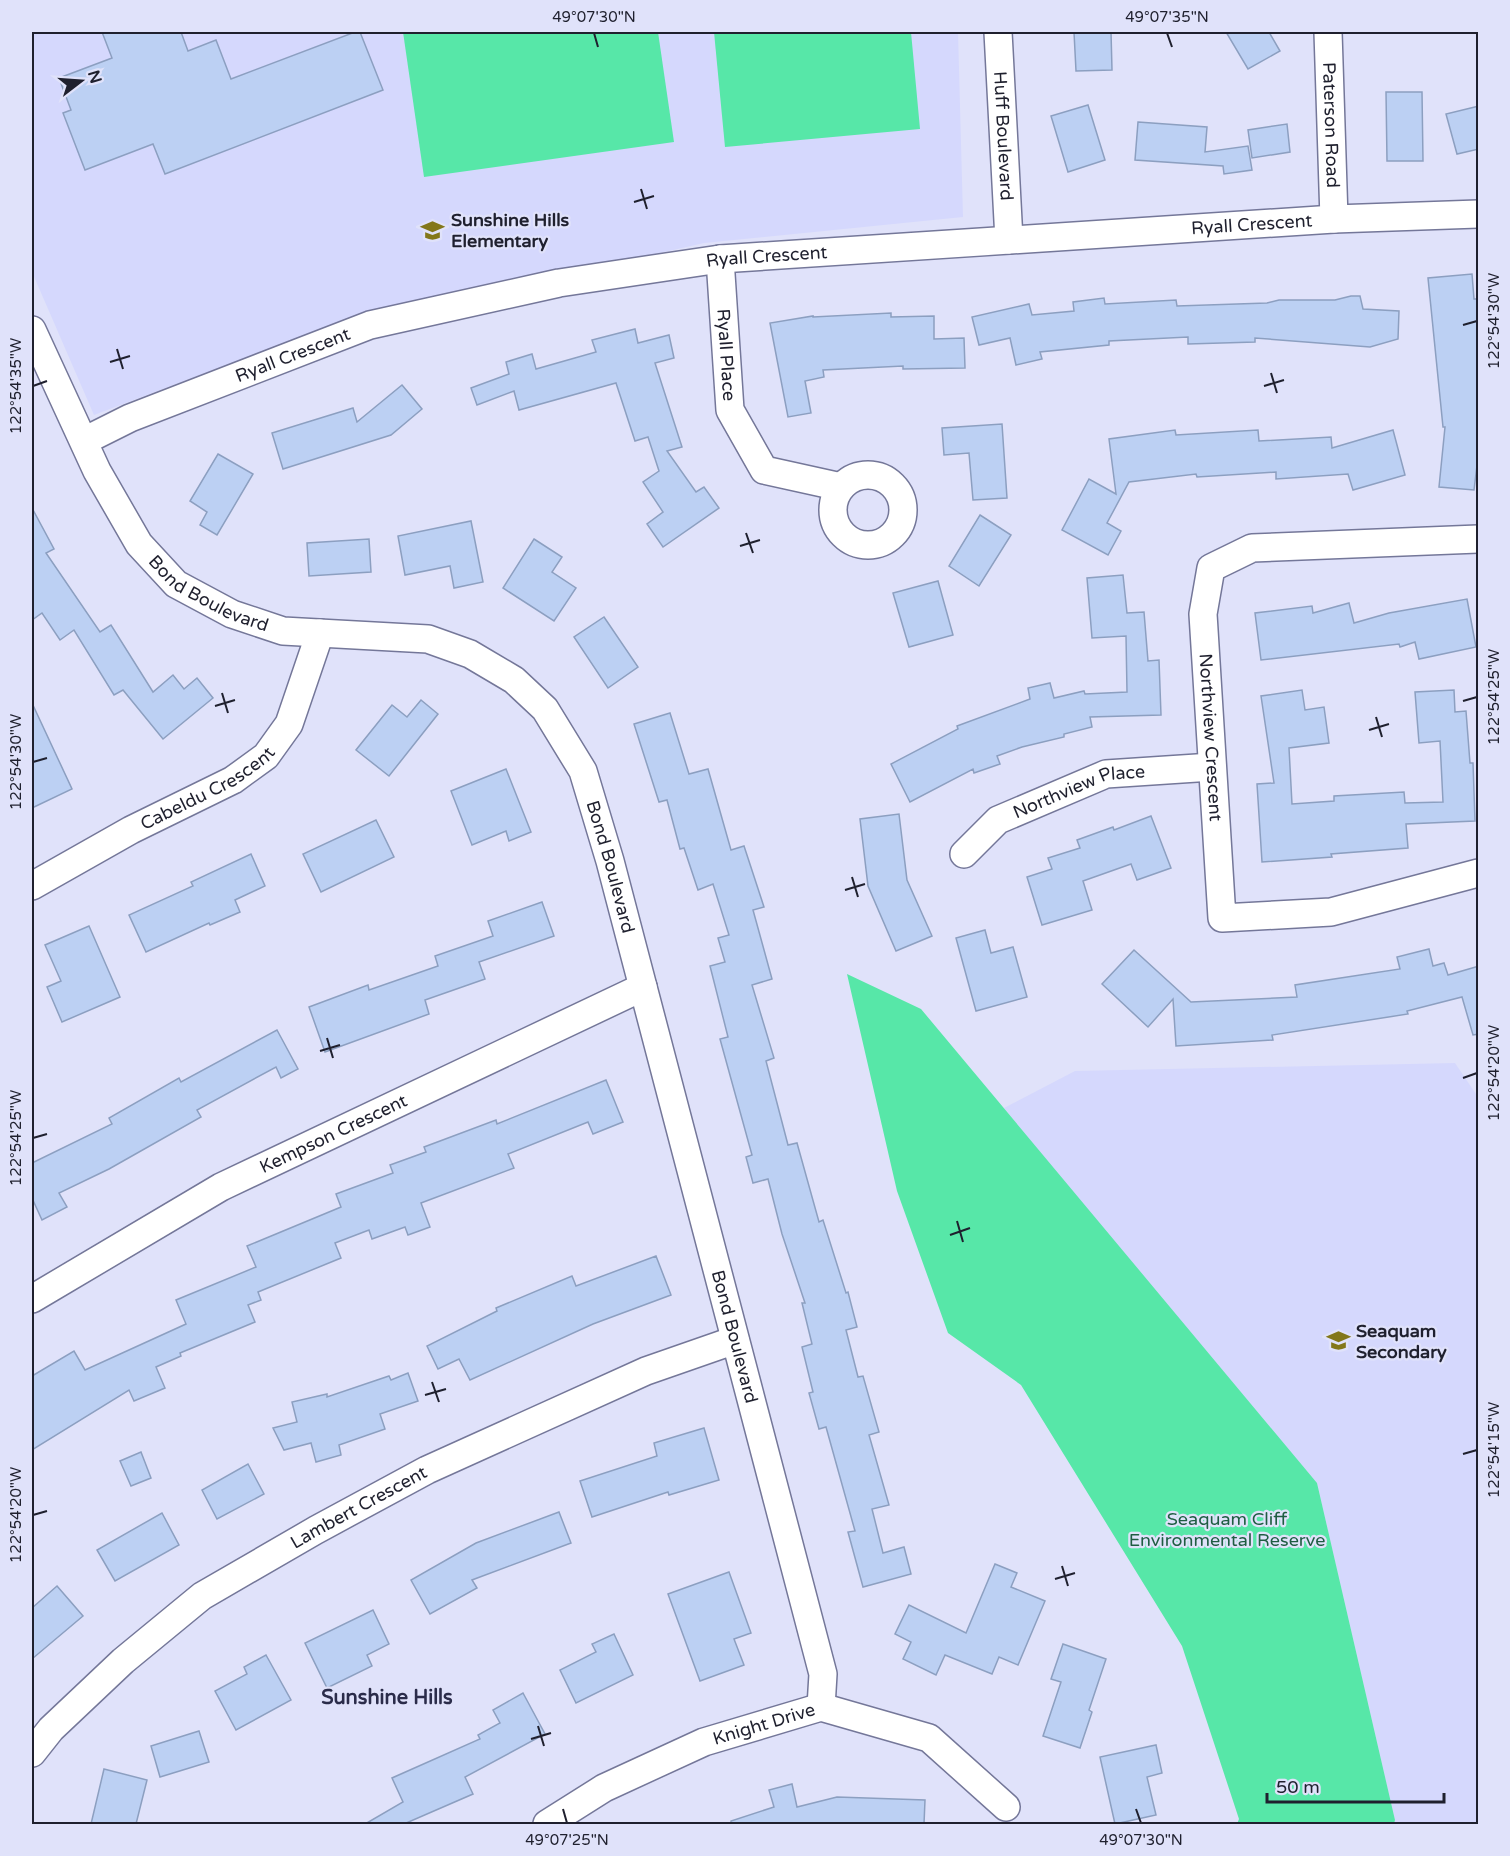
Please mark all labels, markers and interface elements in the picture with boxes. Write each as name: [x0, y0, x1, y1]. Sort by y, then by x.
text: 49°07'30"N: [552, 8, 636, 26]
text: 49°07'35"N: [1125, 8, 1209, 26]
north arrow: [51, 51, 111, 111]
street label: Paterson Road: [1318, 62, 1344, 188]
text: N: [83, 68, 106, 86]
street label: Huff Boulevard: [989, 71, 1018, 201]
place label: Sunshine Hills Elementary: [451, 209, 570, 252]
street label: Ryall Crescent: [1190, 209, 1313, 239]
school or university icon: Sunshine Hills Elementary: [420, 217, 446, 243]
street label: Ryall Crescent: [705, 241, 828, 272]
text: 122°54'30"W: [1485, 273, 1503, 369]
street label: Ryall Place: [712, 308, 740, 402]
street label: Ryall Crescent: [232, 323, 353, 387]
text: 122°54'35"W: [7, 338, 25, 434]
street label: Bond Boulevard: [144, 551, 271, 636]
text: 122°54'25"W: [1485, 649, 1503, 745]
street label: Northview Crescent: [1194, 653, 1227, 822]
text: 122°54'30"W: [7, 714, 25, 810]
street label: Cabeldu Crescent: [137, 743, 280, 835]
street label: Northview Place: [1010, 760, 1146, 823]
street label: Bond Boulevard: [581, 798, 639, 935]
text: 122°54'20"W: [1485, 1025, 1503, 1121]
street label: Kempson Crescent: [256, 1089, 411, 1178]
text: 122°54'25"W: [7, 1090, 25, 1186]
street label: Bond Boulevard: [707, 1268, 763, 1406]
place label: Seaquam Secondary: [1356, 1320, 1447, 1363]
school or university icon: Seaquam Secondary: [1325, 1328, 1351, 1354]
text: 122°54'15"W: [1485, 1402, 1503, 1498]
street label: Lambert Crescent: [286, 1461, 431, 1553]
text: 122°54'20"W: [7, 1467, 25, 1563]
park label: Seaquam Cliff Environmental Reserve: [1129, 1508, 1325, 1551]
district label: Sunshine Hills: [321, 1686, 453, 1710]
street label: Knight Drive: [710, 1698, 818, 1750]
scale bar: [1267, 1766, 1444, 1804]
text: 50 m: [1276, 1776, 1320, 1798]
text: 49°07'25"N: [525, 1831, 609, 1849]
text: 49°07'30"N: [1099, 1831, 1183, 1849]

